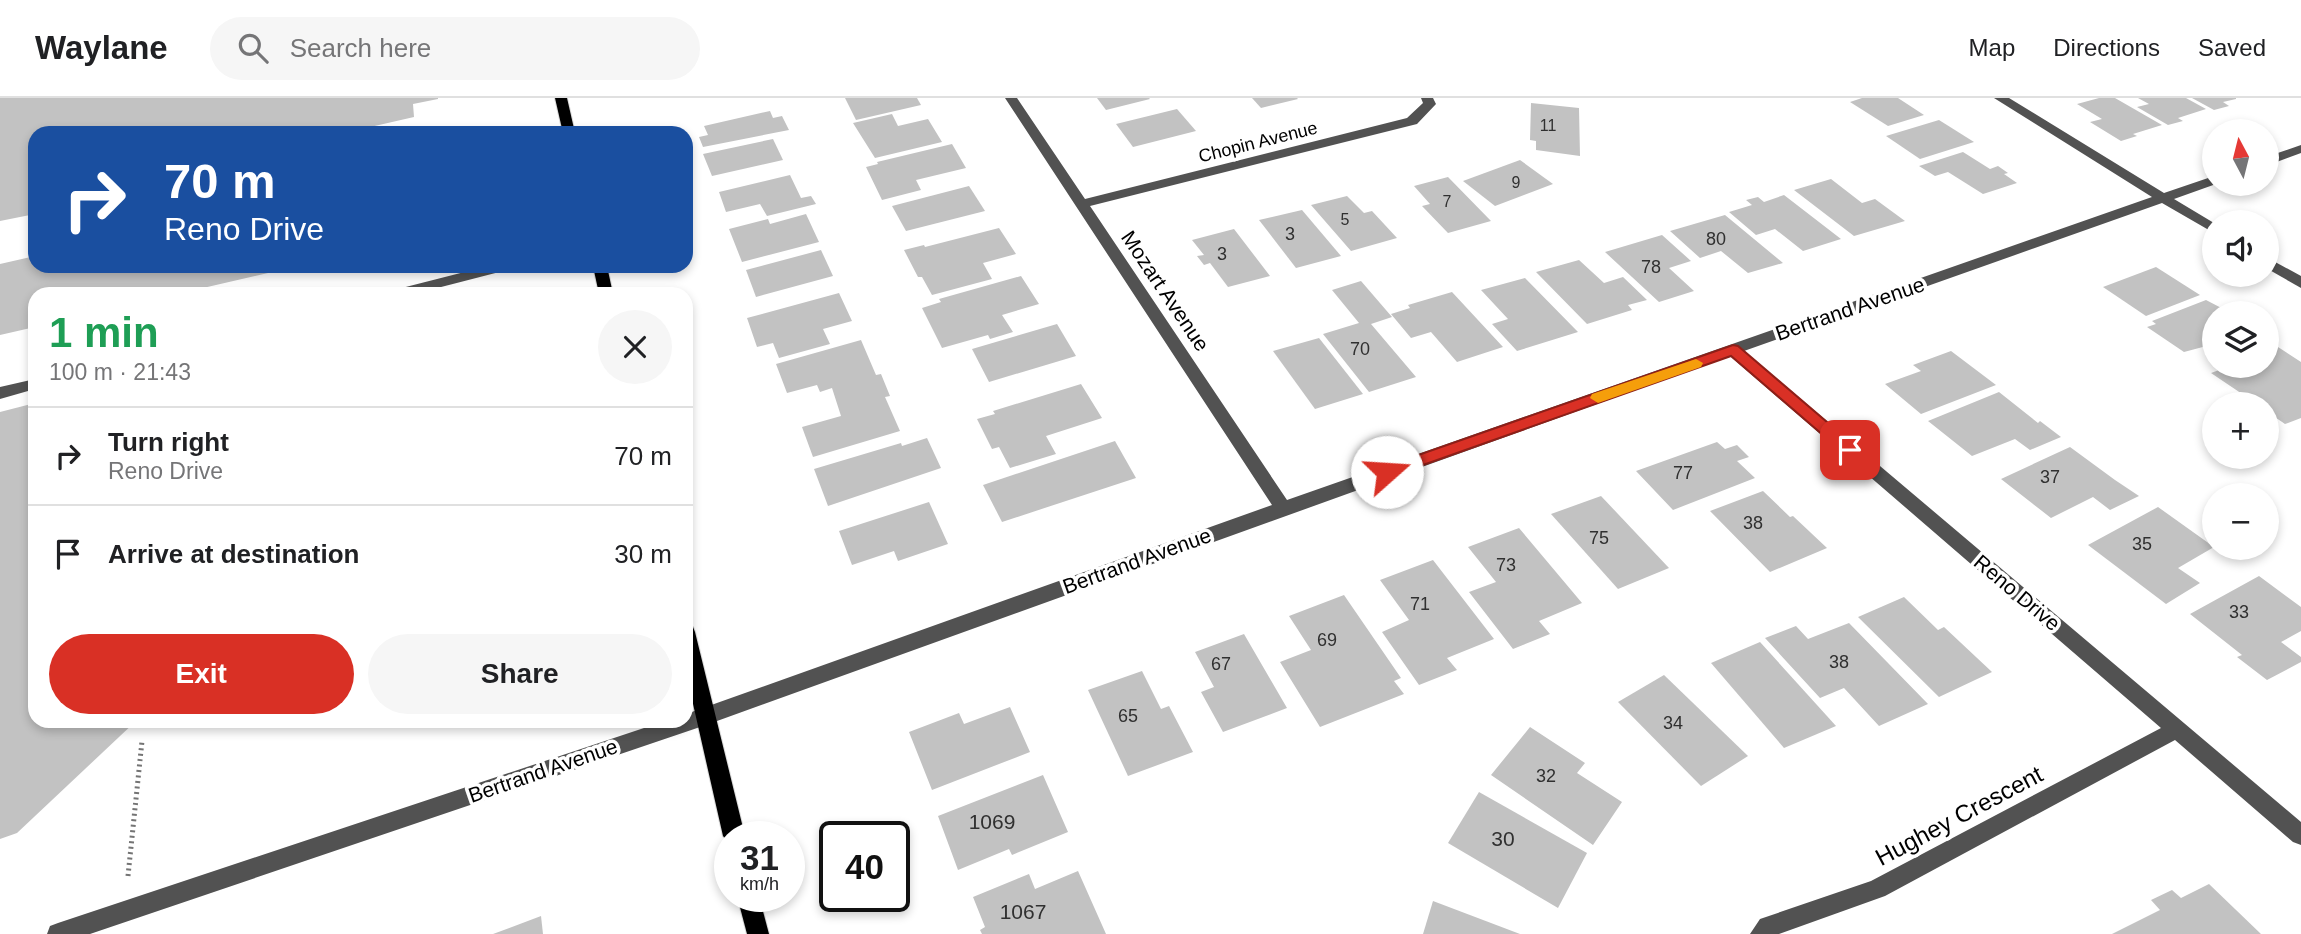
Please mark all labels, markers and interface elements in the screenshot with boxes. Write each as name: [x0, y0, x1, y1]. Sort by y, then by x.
search box: [210, 17, 700, 80]
text: Waylane: [35, 29, 168, 66]
icon: search: [234, 29, 272, 67]
text: Search here: [290, 33, 431, 63]
text: Map: [1969, 34, 2015, 61]
text: Directions: [2053, 34, 2160, 61]
text: Saved: [2198, 34, 2266, 61]
house number: 11: [1540, 117, 1556, 134]
street label: Chopin Avenue: [1196, 118, 1320, 166]
north arrow: [2202, 119, 2278, 196]
map controls: [2202, 119, 2279, 560]
icon: right: [49, 154, 140, 245]
text: 70 m: [164, 154, 276, 208]
house number: 9: [1512, 174, 1521, 191]
house number: 7: [1443, 193, 1452, 210]
button: sound: [2202, 210, 2279, 287]
text: Reno Drive: [164, 211, 324, 247]
house number: 5: [1341, 211, 1350, 228]
house number: 3: [1285, 224, 1295, 244]
street label: Mozart Avenue: [1117, 226, 1214, 355]
house number: 80: [1706, 229, 1726, 249]
house number: 3: [1217, 244, 1227, 264]
house number: 78: [1641, 257, 1661, 277]
street label: Bertrand Avenue: [1772, 272, 1927, 345]
button: layers: [2202, 301, 2279, 378]
text: 1 min: [49, 309, 159, 356]
button: close: [598, 310, 672, 384]
house number: 70: [1350, 339, 1370, 359]
text: 100 m · 21:43: [49, 359, 191, 385]
button: +: [2202, 392, 2279, 469]
pin: [1820, 420, 1880, 480]
text: Turn right: [108, 427, 229, 457]
icon: arrive: [1831, 431, 1869, 469]
position arrow: [1350, 435, 1424, 509]
icon: right: [49, 437, 87, 475]
text: 70 m: [614, 441, 672, 471]
text: Reno Drive: [108, 458, 223, 484]
house number: 77: [1673, 463, 1693, 483]
house number: 37: [2040, 467, 2060, 487]
button: −: [2202, 483, 2279, 560]
house number: 38: [1743, 513, 1763, 533]
street label: Bertrand Avenue: [1060, 523, 1214, 598]
house number: 75: [1589, 528, 1609, 548]
house number: 35: [2132, 534, 2152, 554]
icon: arrive: [49, 535, 87, 573]
text: Arrive at destination: [108, 539, 359, 569]
text: 30 m: [614, 539, 672, 569]
street label: Reno Drive: [1970, 550, 2065, 635]
house number: 73: [1496, 555, 1516, 575]
house number: 71: [1410, 594, 1430, 614]
house number: 33: [2229, 602, 2249, 622]
house number: 69: [1317, 630, 1337, 650]
button: Exit: [49, 634, 354, 714]
button: Share: [368, 634, 672, 714]
house number: 38: [1829, 652, 1849, 672]
house number: 67: [1211, 654, 1231, 674]
house number: 65: [1118, 706, 1138, 726]
house number: 34: [1663, 713, 1683, 733]
street label: Bertrand Avenue: [465, 734, 620, 807]
street label: Hughey Crescent: [1871, 760, 2047, 871]
house number: 32: [1536, 766, 1556, 786]
house number: 1069: [969, 810, 1015, 833]
speed limit sign: 40: [819, 821, 910, 912]
house number: 30: [1491, 827, 1515, 850]
text: 31: [740, 838, 779, 877]
text: km/h: [740, 874, 779, 894]
house number: 1067: [1000, 900, 1046, 923]

